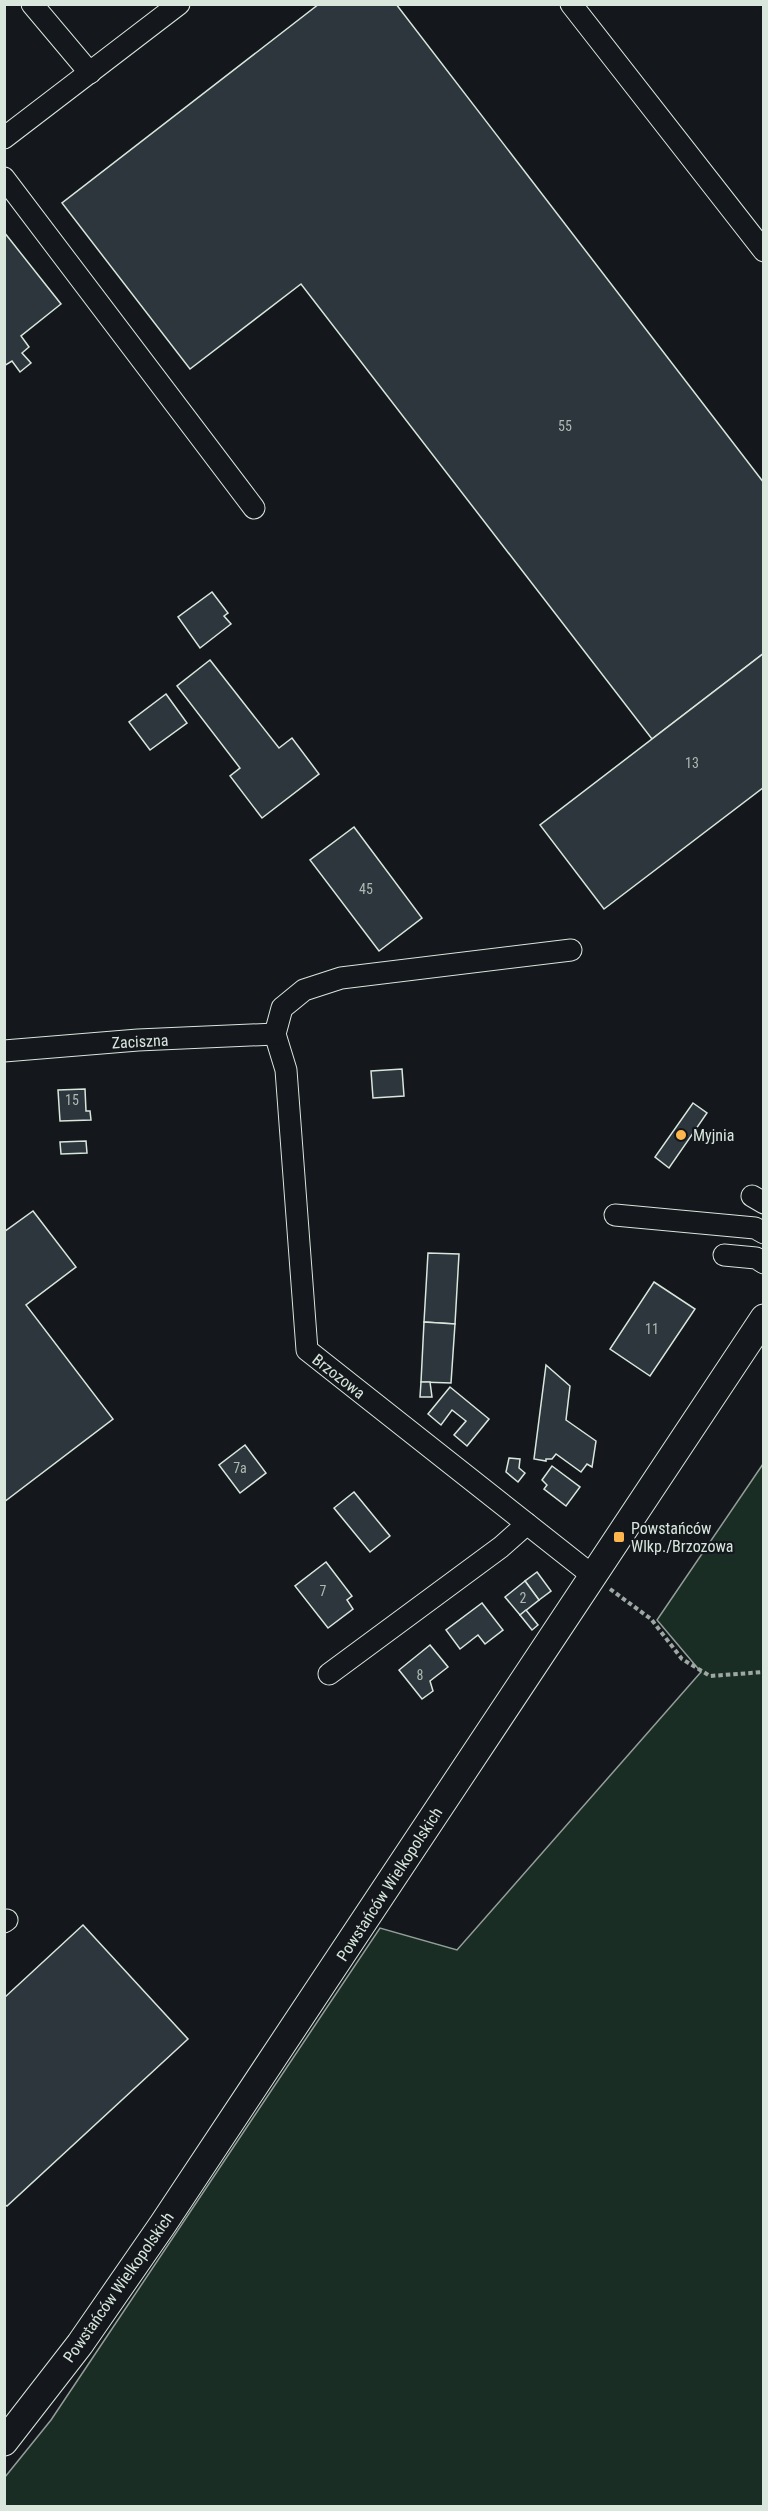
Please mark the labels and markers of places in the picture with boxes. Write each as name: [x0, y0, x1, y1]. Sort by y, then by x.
place label: Myjnia: [693, 1126, 734, 1145]
marker: Myjnia: [674, 1128, 688, 1142]
place label: Powstańców Wlkp./Brzozowa: [631, 1519, 734, 1556]
marker: Powstańców Wlkp./Brzozowa: [612, 1530, 626, 1544]

